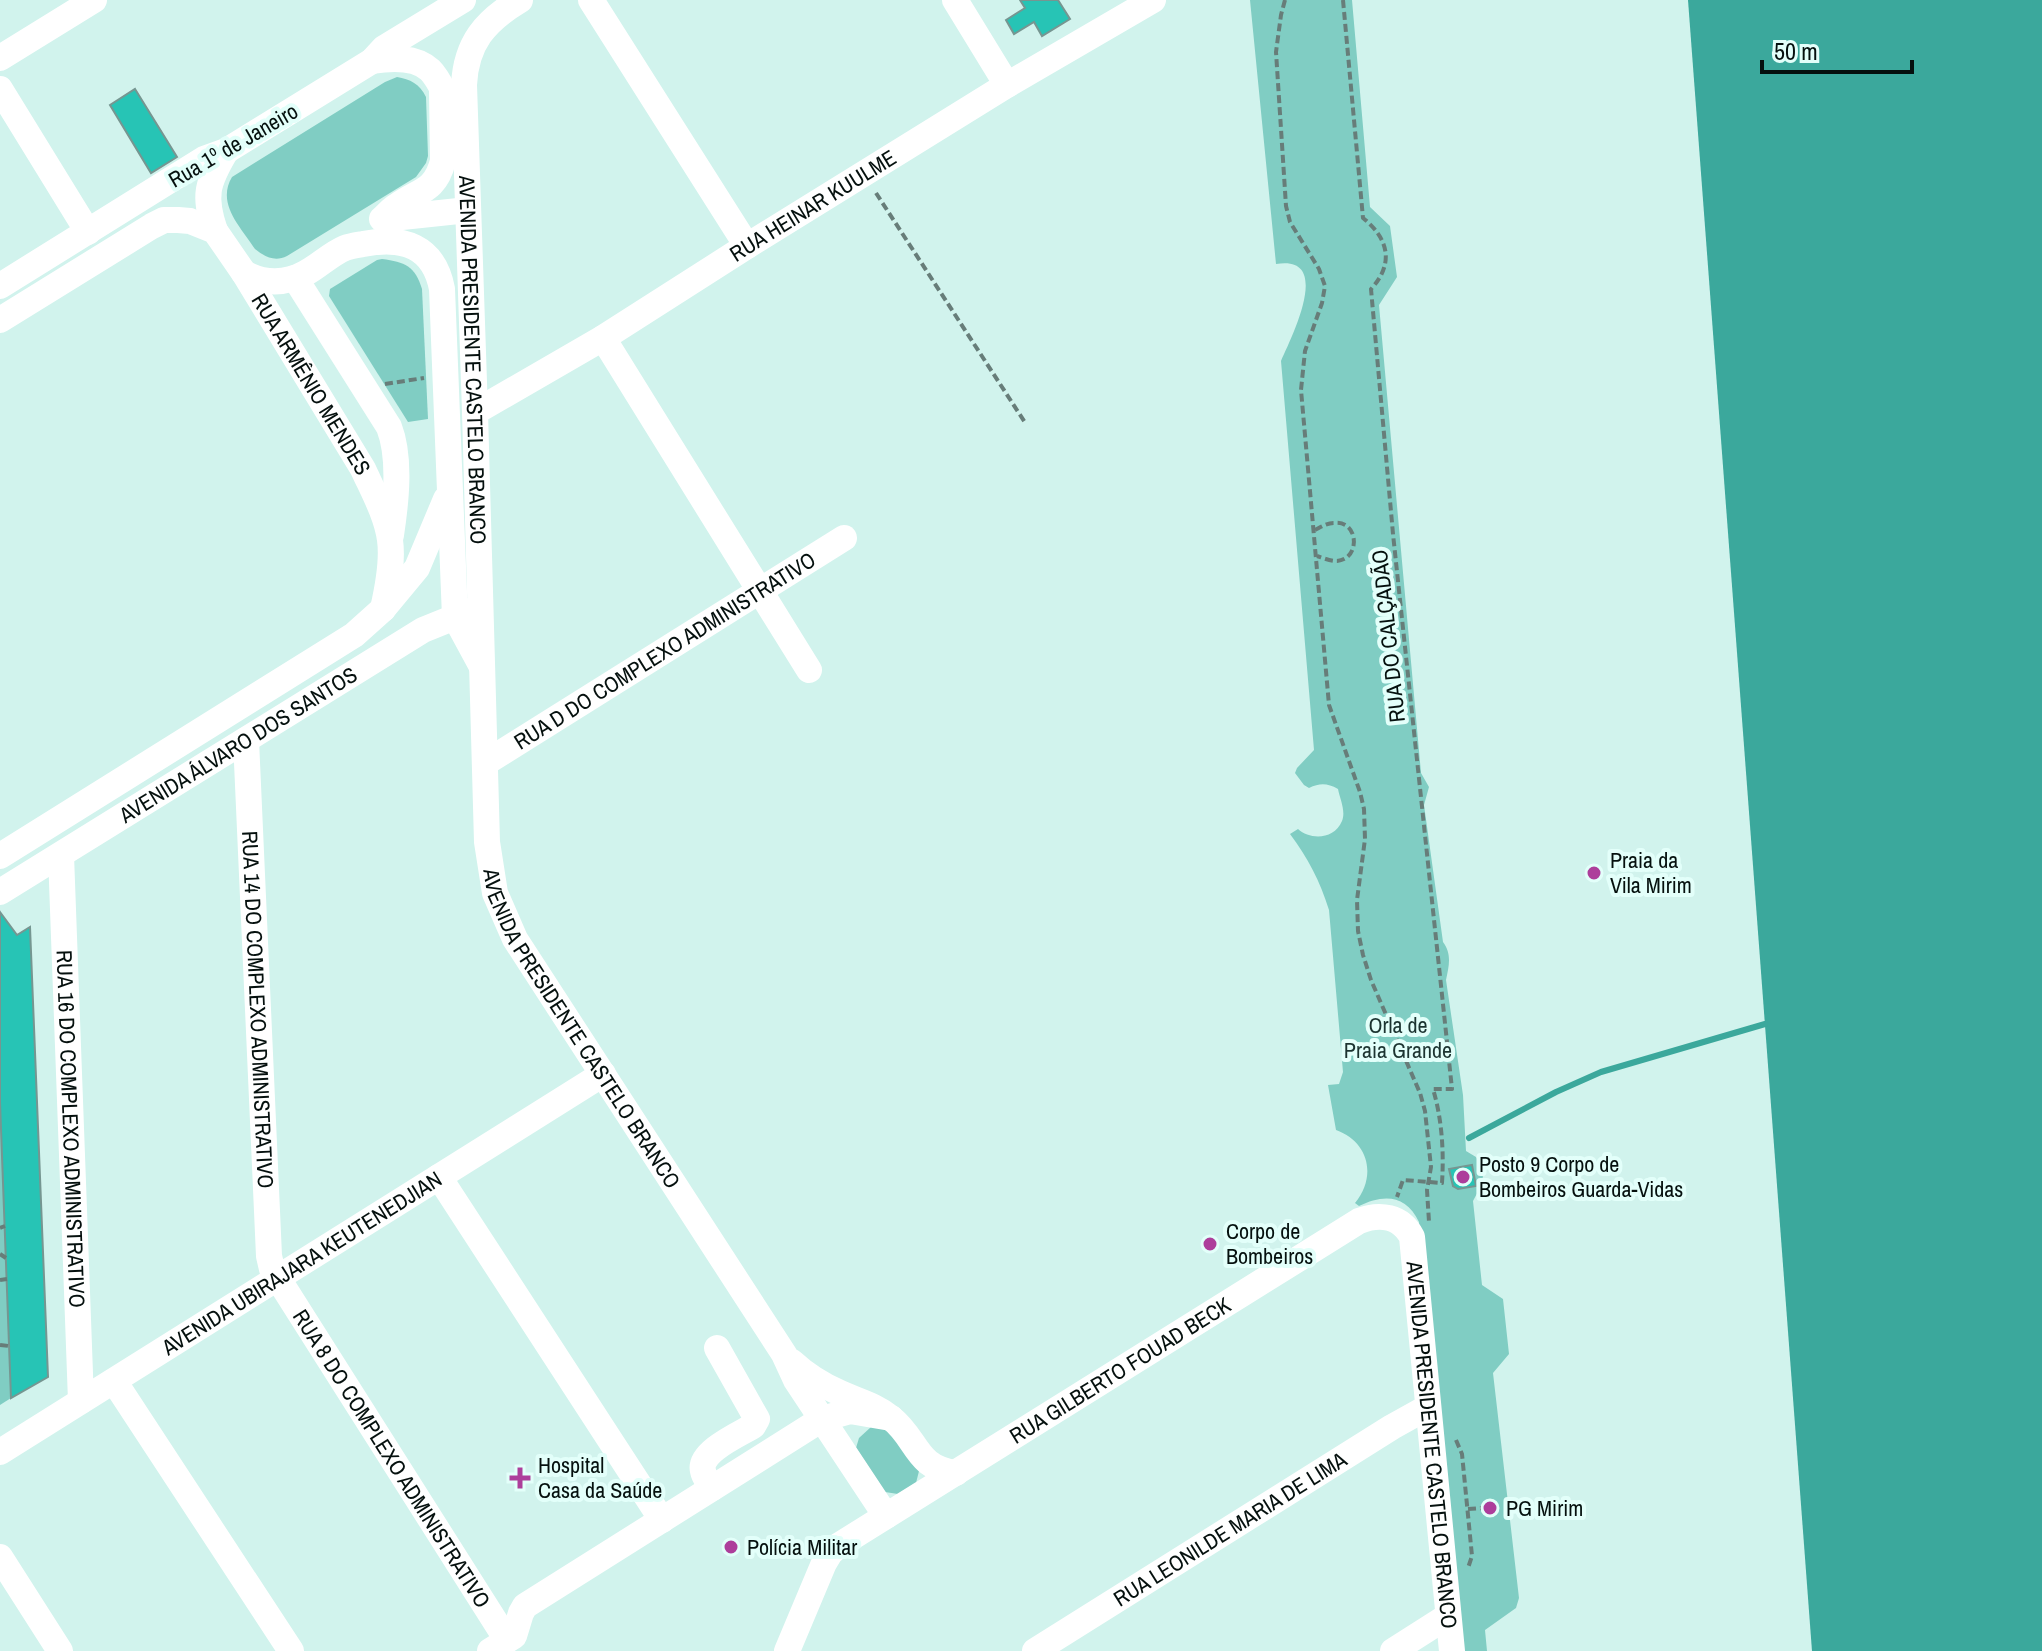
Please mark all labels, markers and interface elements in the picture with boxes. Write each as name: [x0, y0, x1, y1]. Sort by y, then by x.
scale bar: [1762, 24, 1912, 74]
text: 50 m: [1774, 35, 1818, 67]
street label: Rua 1º de Janeiro: [163, 96, 303, 194]
street label: RUA HEINAR KUULME: [724, 142, 902, 268]
street label: AVENIDA PRESIDENTE CASTELO BRANCO: [452, 174, 494, 545]
street label: RUA ARMÊNIO MENDES: [245, 287, 378, 481]
street label: RUA D DO COMPLEXO ADMINISTRATIVO: [508, 545, 821, 756]
street label: RUA DO CALÇADÃO: [1364, 548, 1412, 724]
street label: AVENIDA ÁLVARO DOS SANTOS: [113, 659, 363, 830]
street label: RUA 14 DO COMPLEXO ADMINISTRATIVO: [235, 830, 281, 1189]
place label: Praia da Vila Mirim: [1610, 845, 1692, 900]
marker: Praia da Vila Mirim: [1585, 864, 1603, 882]
street label: AVENIDA PRESIDENTE CASTELO BRANCO: [476, 866, 688, 1194]
street label: RUA 16 DO COMPLEXO ADMINISTRATIVO: [49, 949, 93, 1308]
park label: Orla de Praia Grande: [1344, 1010, 1452, 1065]
place label: Posto 9 Corpo de Bombeiros Guarda-Vidas: [1479, 1149, 1683, 1204]
street label: AVENIDA UBIRAJARA KEUTENEDJIAN: [155, 1164, 447, 1362]
marker: Posto 9 Corpo de Bombeiros Guarda-Vidas: [1454, 1168, 1472, 1186]
place label: Corpo de Bombeiros: [1226, 1216, 1313, 1271]
marker: Corpo de Bombeiros: [1201, 1235, 1219, 1253]
street label: AVENIDA PRESIDENTE CASTELO BRANCO: [1399, 1259, 1465, 1630]
street label: RUA GILBERTO FOUAD BECK: [1004, 1290, 1236, 1450]
street label: RUA 8 DO COMPLEXO ADMINISTRATIVO: [286, 1303, 498, 1613]
street label: RUA LEONILDE MARIA DE LIMA: [1108, 1444, 1353, 1613]
place label: Hospital Casa da Saúde: [538, 1450, 662, 1505]
marker: Hospital Casa da Saúde: [509, 1467, 531, 1489]
place label: PG Mirim: [1506, 1493, 1583, 1523]
marker: PG Mirim: [1481, 1499, 1499, 1517]
place label: Polícia Militar: [747, 1532, 857, 1562]
marker: Polícia Militar: [722, 1538, 740, 1556]

